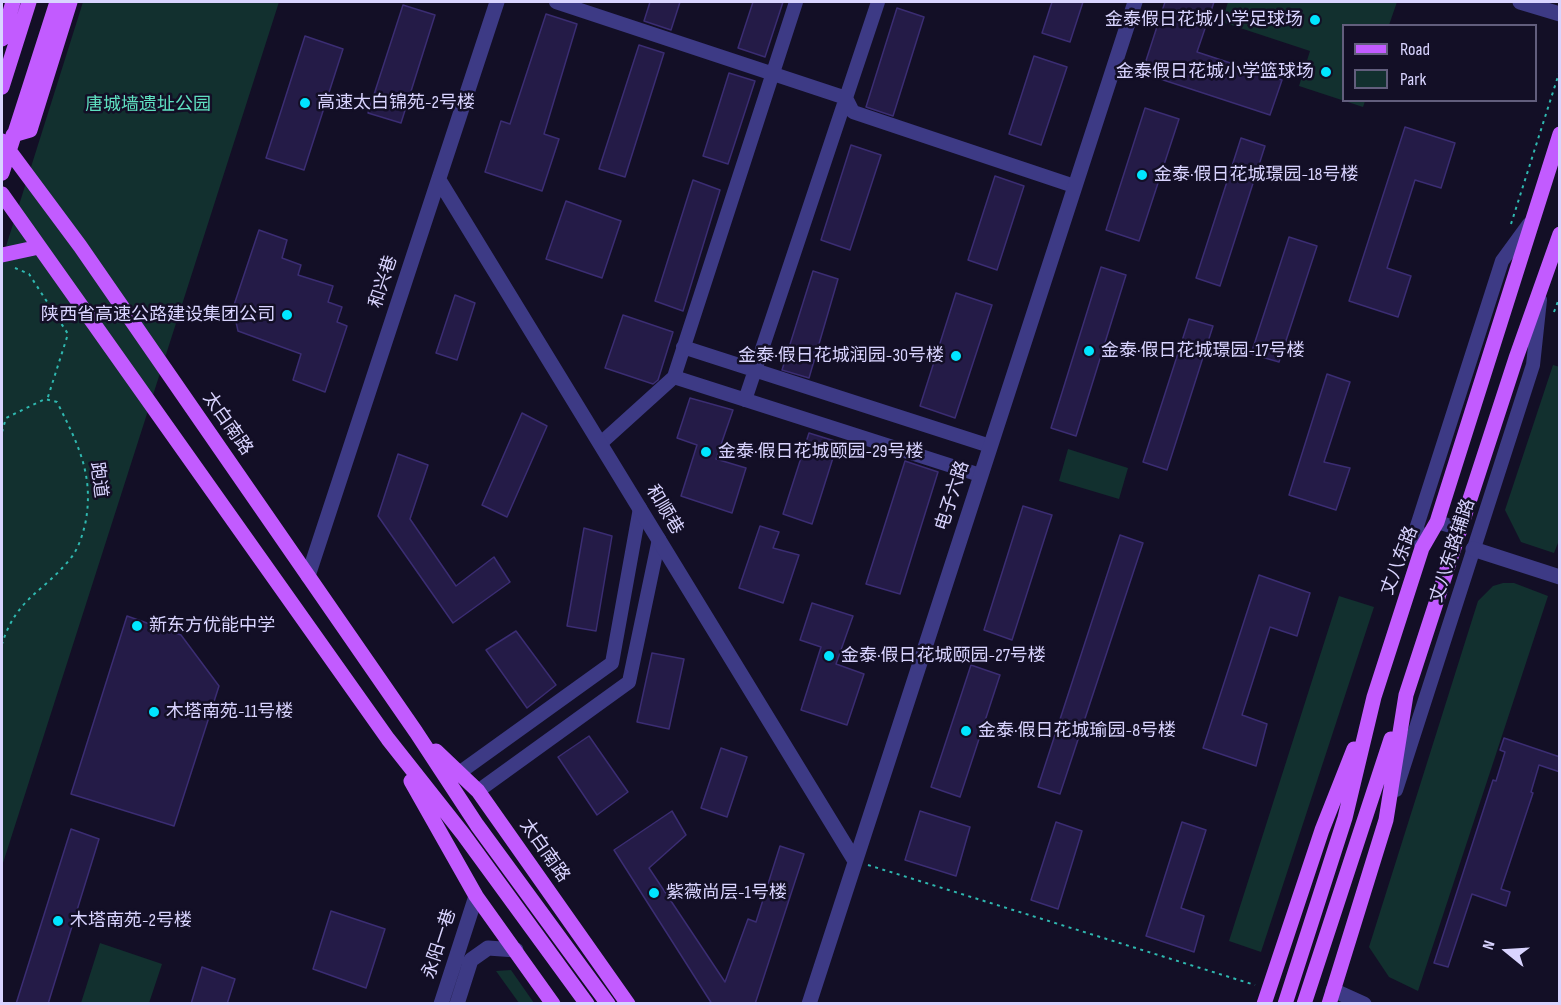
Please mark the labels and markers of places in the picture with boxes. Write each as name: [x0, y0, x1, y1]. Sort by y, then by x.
place label: 金泰假日花城小学足球场: [1105, 9, 1303, 31]
marker: 金泰假日花城小学足球场: [1308, 13, 1322, 27]
place label: 金泰假日花城小学篮球场: [1116, 61, 1314, 83]
marker: 金泰假日花城小学篮球场: [1319, 65, 1333, 79]
place label: 高速太白锦苑-2号楼: [317, 92, 475, 114]
marker: 高速太白锦苑-2号楼: [298, 96, 312, 110]
place label: 金泰·假日花城璟园-18号楼: [1154, 164, 1358, 186]
marker: 金泰·假日花城璟园-18号楼: [1135, 168, 1149, 182]
place label: 陕西省高速公路建设集团公司: [41, 304, 275, 326]
marker: 陕西省高速公路建设集团公司: [280, 308, 294, 322]
place label: 金泰·假日花城璟园-17号楼: [1101, 340, 1305, 362]
marker: 金泰·假日花城璟园-17号楼: [1082, 344, 1096, 358]
place label: 金泰·假日花城润园-30号楼: [738, 345, 944, 367]
marker: 金泰·假日花城润园-30号楼: [949, 349, 963, 363]
place label: 金泰·假日花城颐园-29号楼: [718, 441, 924, 463]
marker: 金泰·假日花城颐园-29号楼: [699, 445, 713, 459]
place label: 新东方优能中学: [149, 615, 275, 637]
marker: 新东方优能中学: [130, 619, 144, 633]
place label: 金泰·假日花城颐园-27号楼: [841, 645, 1046, 667]
marker: 金泰·假日花城颐园-27号楼: [822, 649, 836, 663]
place label: 木塔南苑-11号楼: [166, 701, 293, 723]
marker: 木塔南苑-11号楼: [147, 705, 161, 719]
place label: 金泰·假日花城瑜园-8号楼: [978, 720, 1176, 742]
marker: 金泰·假日花城瑜园-8号楼: [959, 724, 973, 738]
place label: 紫薇尚层-1号楼: [666, 882, 787, 904]
marker: 紫薇尚层-1号楼: [647, 886, 661, 900]
place label: 木塔南苑-2号楼: [70, 910, 192, 932]
marker: 木塔南苑-2号楼: [51, 914, 65, 928]

